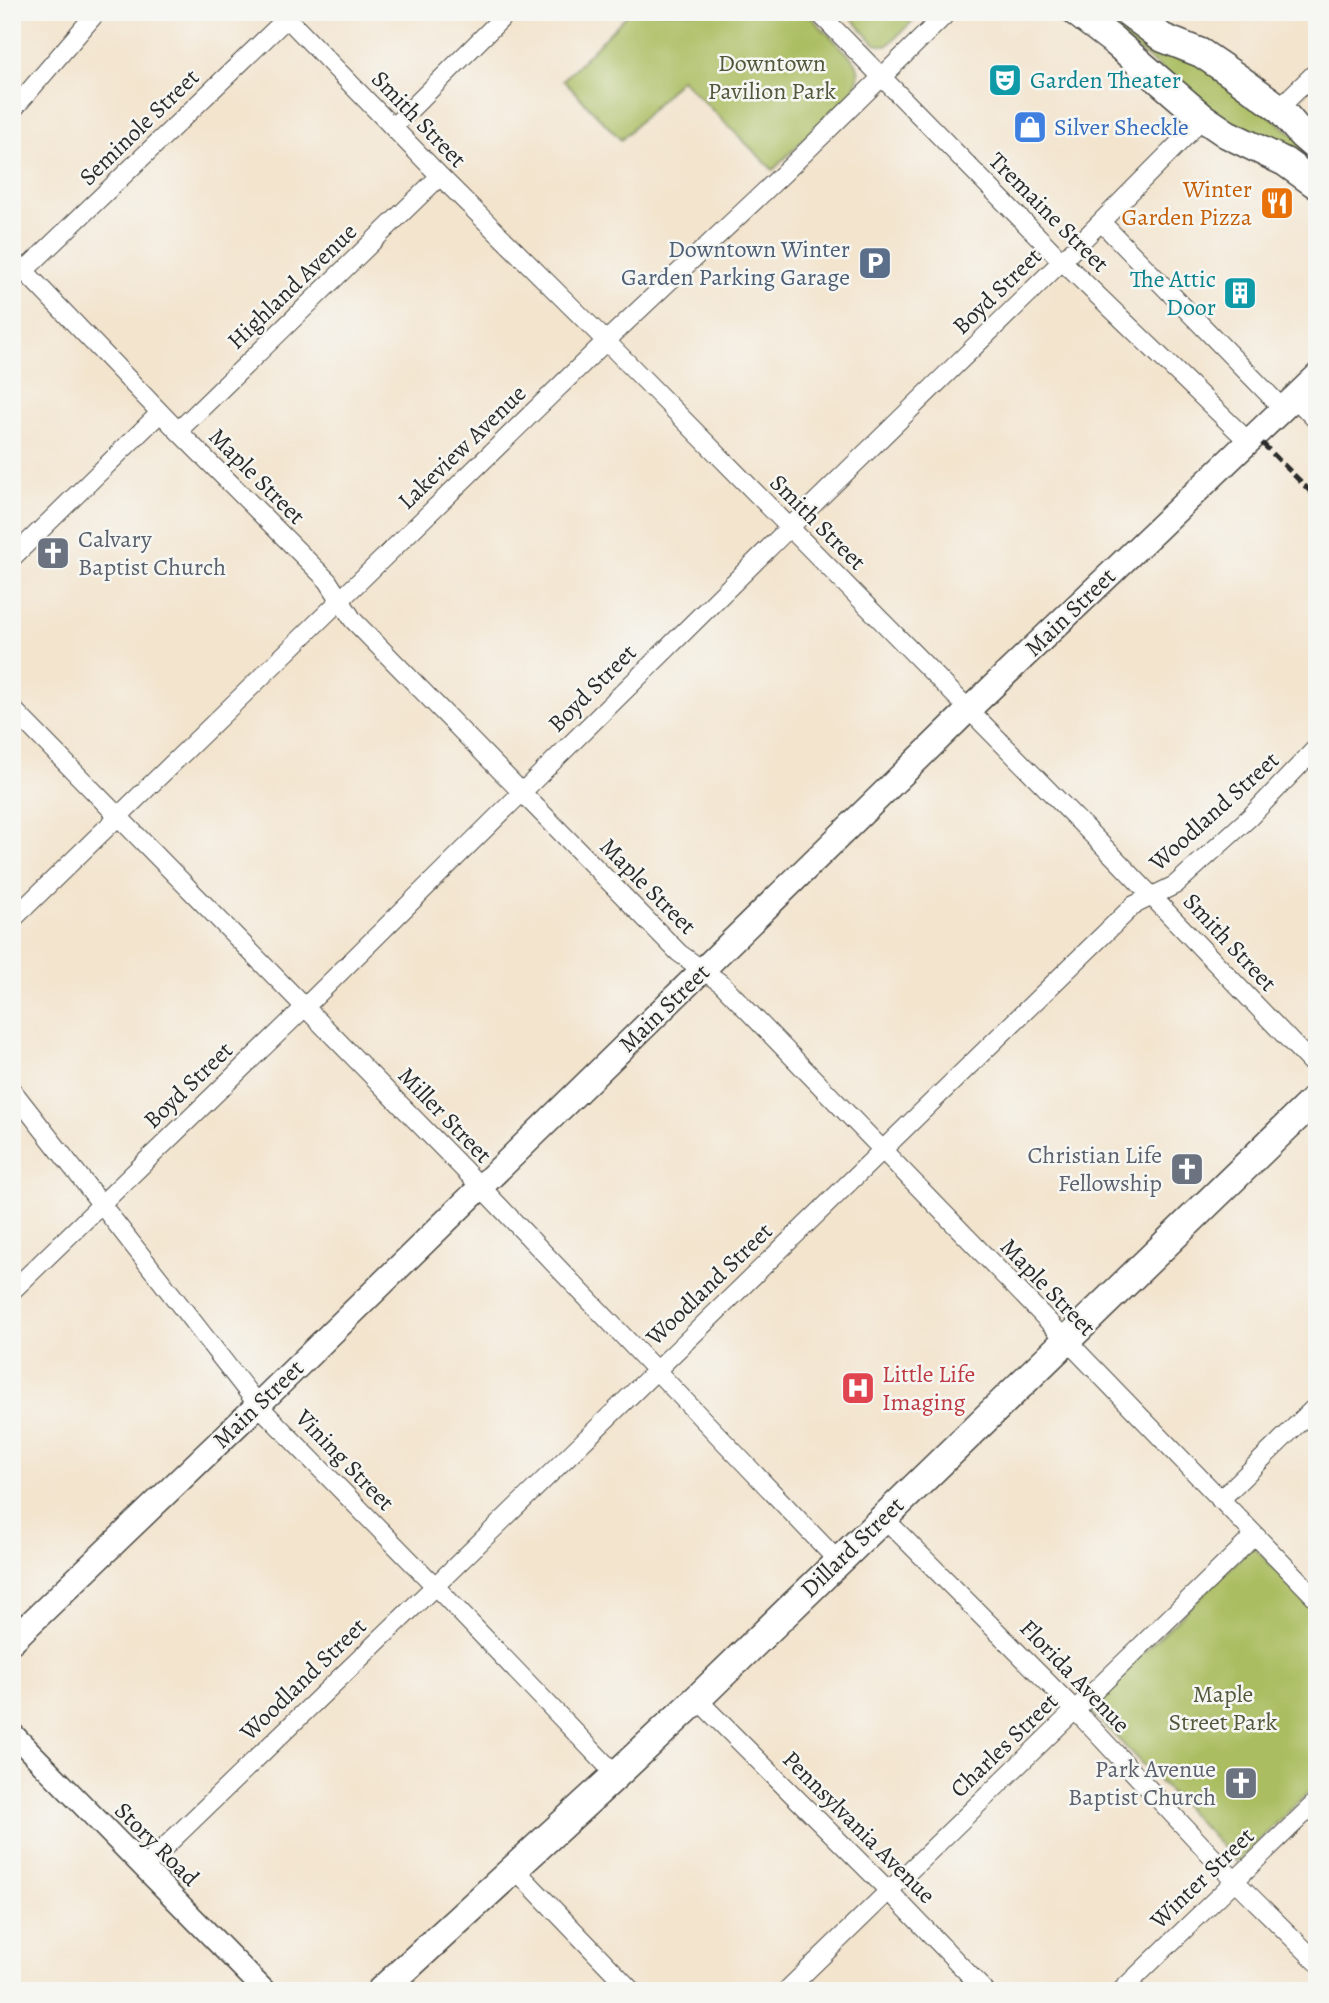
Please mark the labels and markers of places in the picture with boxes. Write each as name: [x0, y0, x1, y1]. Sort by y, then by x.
theatre icon: Garden Theater: [986, 61, 1024, 99]
place label: Garden Theater: [1030, 64, 1181, 96]
shop icon: Silver Sheckle: [1011, 108, 1049, 146]
place label: Silver Sheckle: [1054, 111, 1189, 143]
place label: Winter Garden Pizza: [1122, 173, 1253, 233]
restaurant icon: Winter Garden Pizza: [1258, 184, 1296, 222]
place label: Downtown Winter Garden Parking Garage: [621, 233, 850, 293]
parking icon: Downtown Winter Garden Parking Garage: [856, 244, 894, 282]
place label: The Attic Door: [1130, 263, 1216, 323]
building icon: The Attic Door: [1221, 274, 1259, 312]
place label: Calvary Baptist Church: [78, 523, 226, 583]
church icon: Calvary Baptist Church: [34, 534, 72, 572]
place label: Christian Life Fellowship: [1028, 1139, 1162, 1199]
church icon: Christian Life Fellowship: [1168, 1150, 1206, 1188]
place label: Little Life Imaging: [882, 1358, 975, 1418]
hospital icon: Little Life Imaging: [839, 1369, 877, 1407]
place label: Park Avenue Baptist Church: [1068, 1753, 1216, 1813]
church icon: Park Avenue Baptist Church: [1222, 1764, 1260, 1802]

